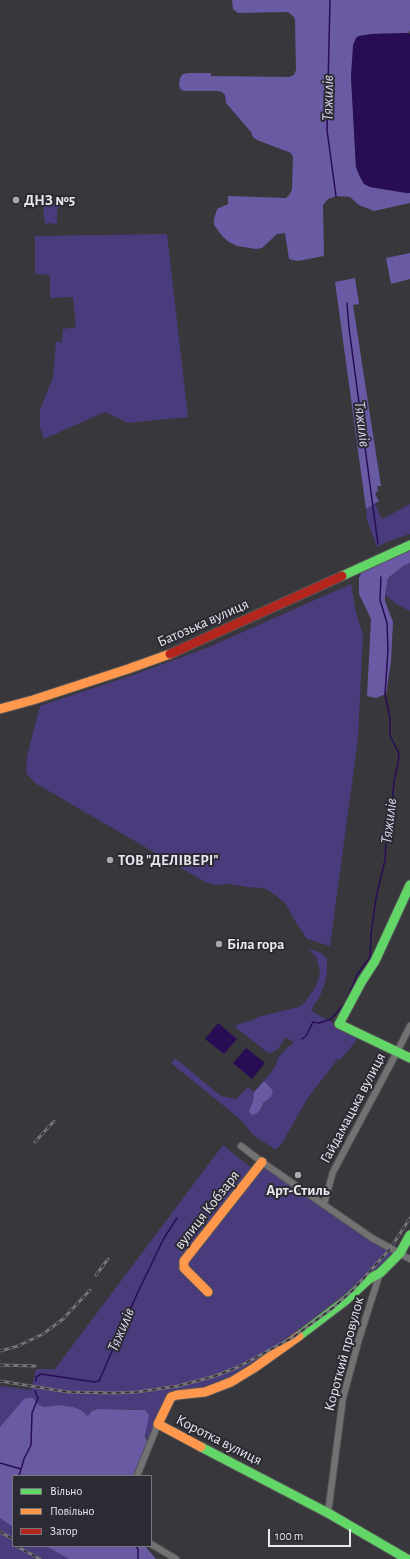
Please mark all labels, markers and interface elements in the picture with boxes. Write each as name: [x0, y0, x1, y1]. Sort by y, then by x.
water label: Тяжилів: [318, 75, 338, 121]
place label: ДНЗ №5: [24, 191, 75, 209]
marker: ДНЗ №5: [11, 195, 21, 205]
water label: Тяжилів: [350, 400, 374, 448]
street label: Батозька вулиця: [154, 595, 252, 651]
water label: Тяжилів: [377, 797, 401, 845]
place label: ТОВ "ДЕЛІВЕРІ": [118, 851, 219, 869]
marker: ТОВ "ДЕЛІВЕРІ": [105, 855, 115, 865]
place label: Біла гора: [227, 935, 284, 953]
marker: Біла гора: [214, 939, 224, 949]
street label: Гайдамацька вулиця: [316, 1050, 390, 1166]
street label: вулиця Кобзаря: [171, 1167, 243, 1253]
marker: Арт-Стиль: [293, 1170, 303, 1180]
place label: Арт-Стиль: [266, 1181, 330, 1199]
street label: Короткий провулок: [320, 1295, 368, 1413]
water label: Тяжилів: [103, 1305, 139, 1355]
street label: Коротка вулиця: [173, 1411, 265, 1469]
legend: [12, 1475, 152, 1547]
text: Вільно: [50, 1485, 82, 1497]
text: Повільно: [50, 1505, 94, 1517]
scale bar: [270, 1521, 353, 1547]
text: Затор: [50, 1525, 78, 1537]
text: 100 m: [275, 1530, 303, 1542]

